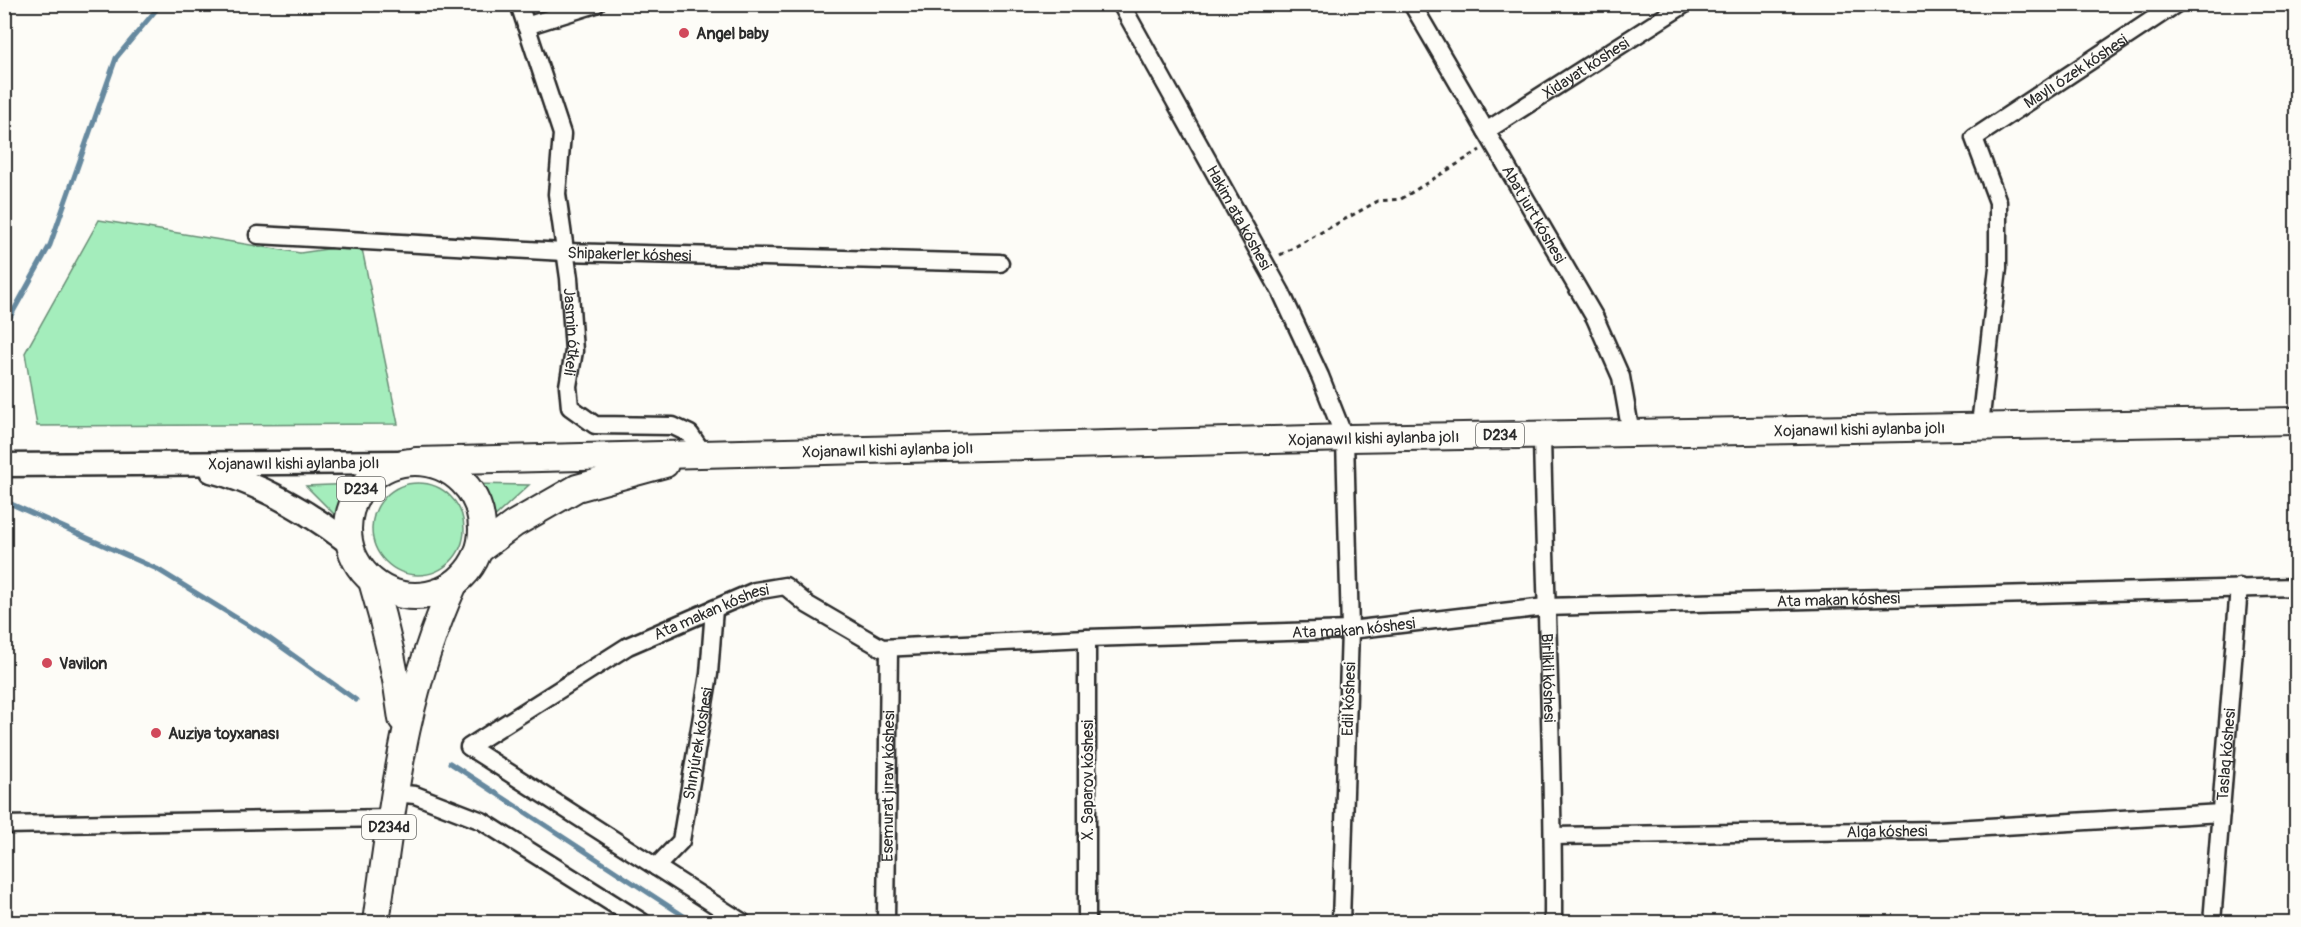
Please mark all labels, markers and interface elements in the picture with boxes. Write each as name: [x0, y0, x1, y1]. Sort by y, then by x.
place label: Angel baby: [696, 24, 769, 44]
marker: Angel baby: [677, 26, 691, 40]
street label: Maylı ózek kóshesi: [2020, 30, 2132, 113]
street label: Xidayat kóshesi: [1539, 33, 1633, 103]
street label: Hakim ata kóshesi: [1202, 162, 1276, 274]
street label: Abat jurt kóshesi: [1497, 162, 1570, 267]
street label: Shipakerler kóshesi: [567, 243, 692, 266]
street label: Jasmin ótkeli: [559, 287, 584, 377]
street label: Xojanawıl kishi aylanba jolı: [1774, 418, 1945, 441]
road number: D234: [1476, 423, 1524, 447]
street label: Xojanawıl kishi aylanba jolı: [1288, 427, 1460, 451]
street label: Xojanawıl kishi aylanba jolı: [802, 438, 974, 462]
street label: Xojanawıl kishi aylanba jolı: [208, 453, 380, 474]
road number: D234: [337, 477, 385, 501]
street label: Ata makan kóshesi: [651, 580, 771, 645]
street label: Ata makan kóshesi: [1776, 589, 1901, 612]
street label: Ata makan kóshesi: [1292, 613, 1417, 643]
street label: Birlikli kóshesi: [1537, 633, 1559, 723]
place label: Vavilon: [59, 654, 107, 674]
marker: Vavilon: [40, 656, 54, 670]
street label: Edil kóshesi: [1338, 661, 1360, 736]
street label: Shınjúrek kóshesi: [679, 686, 718, 801]
street label: Taslaq kóshesi: [2213, 707, 2240, 802]
street label: Esemurat jıraw kóshesi: [878, 710, 899, 862]
street label: X. Saparov kóshesi: [1078, 720, 1098, 840]
place label: Auziya toyxanası: [168, 724, 280, 744]
marker: Auziya toyxanası: [149, 726, 163, 740]
road number: D234d: [362, 815, 416, 839]
street label: Alǵa kóshesi: [1846, 821, 1928, 842]

